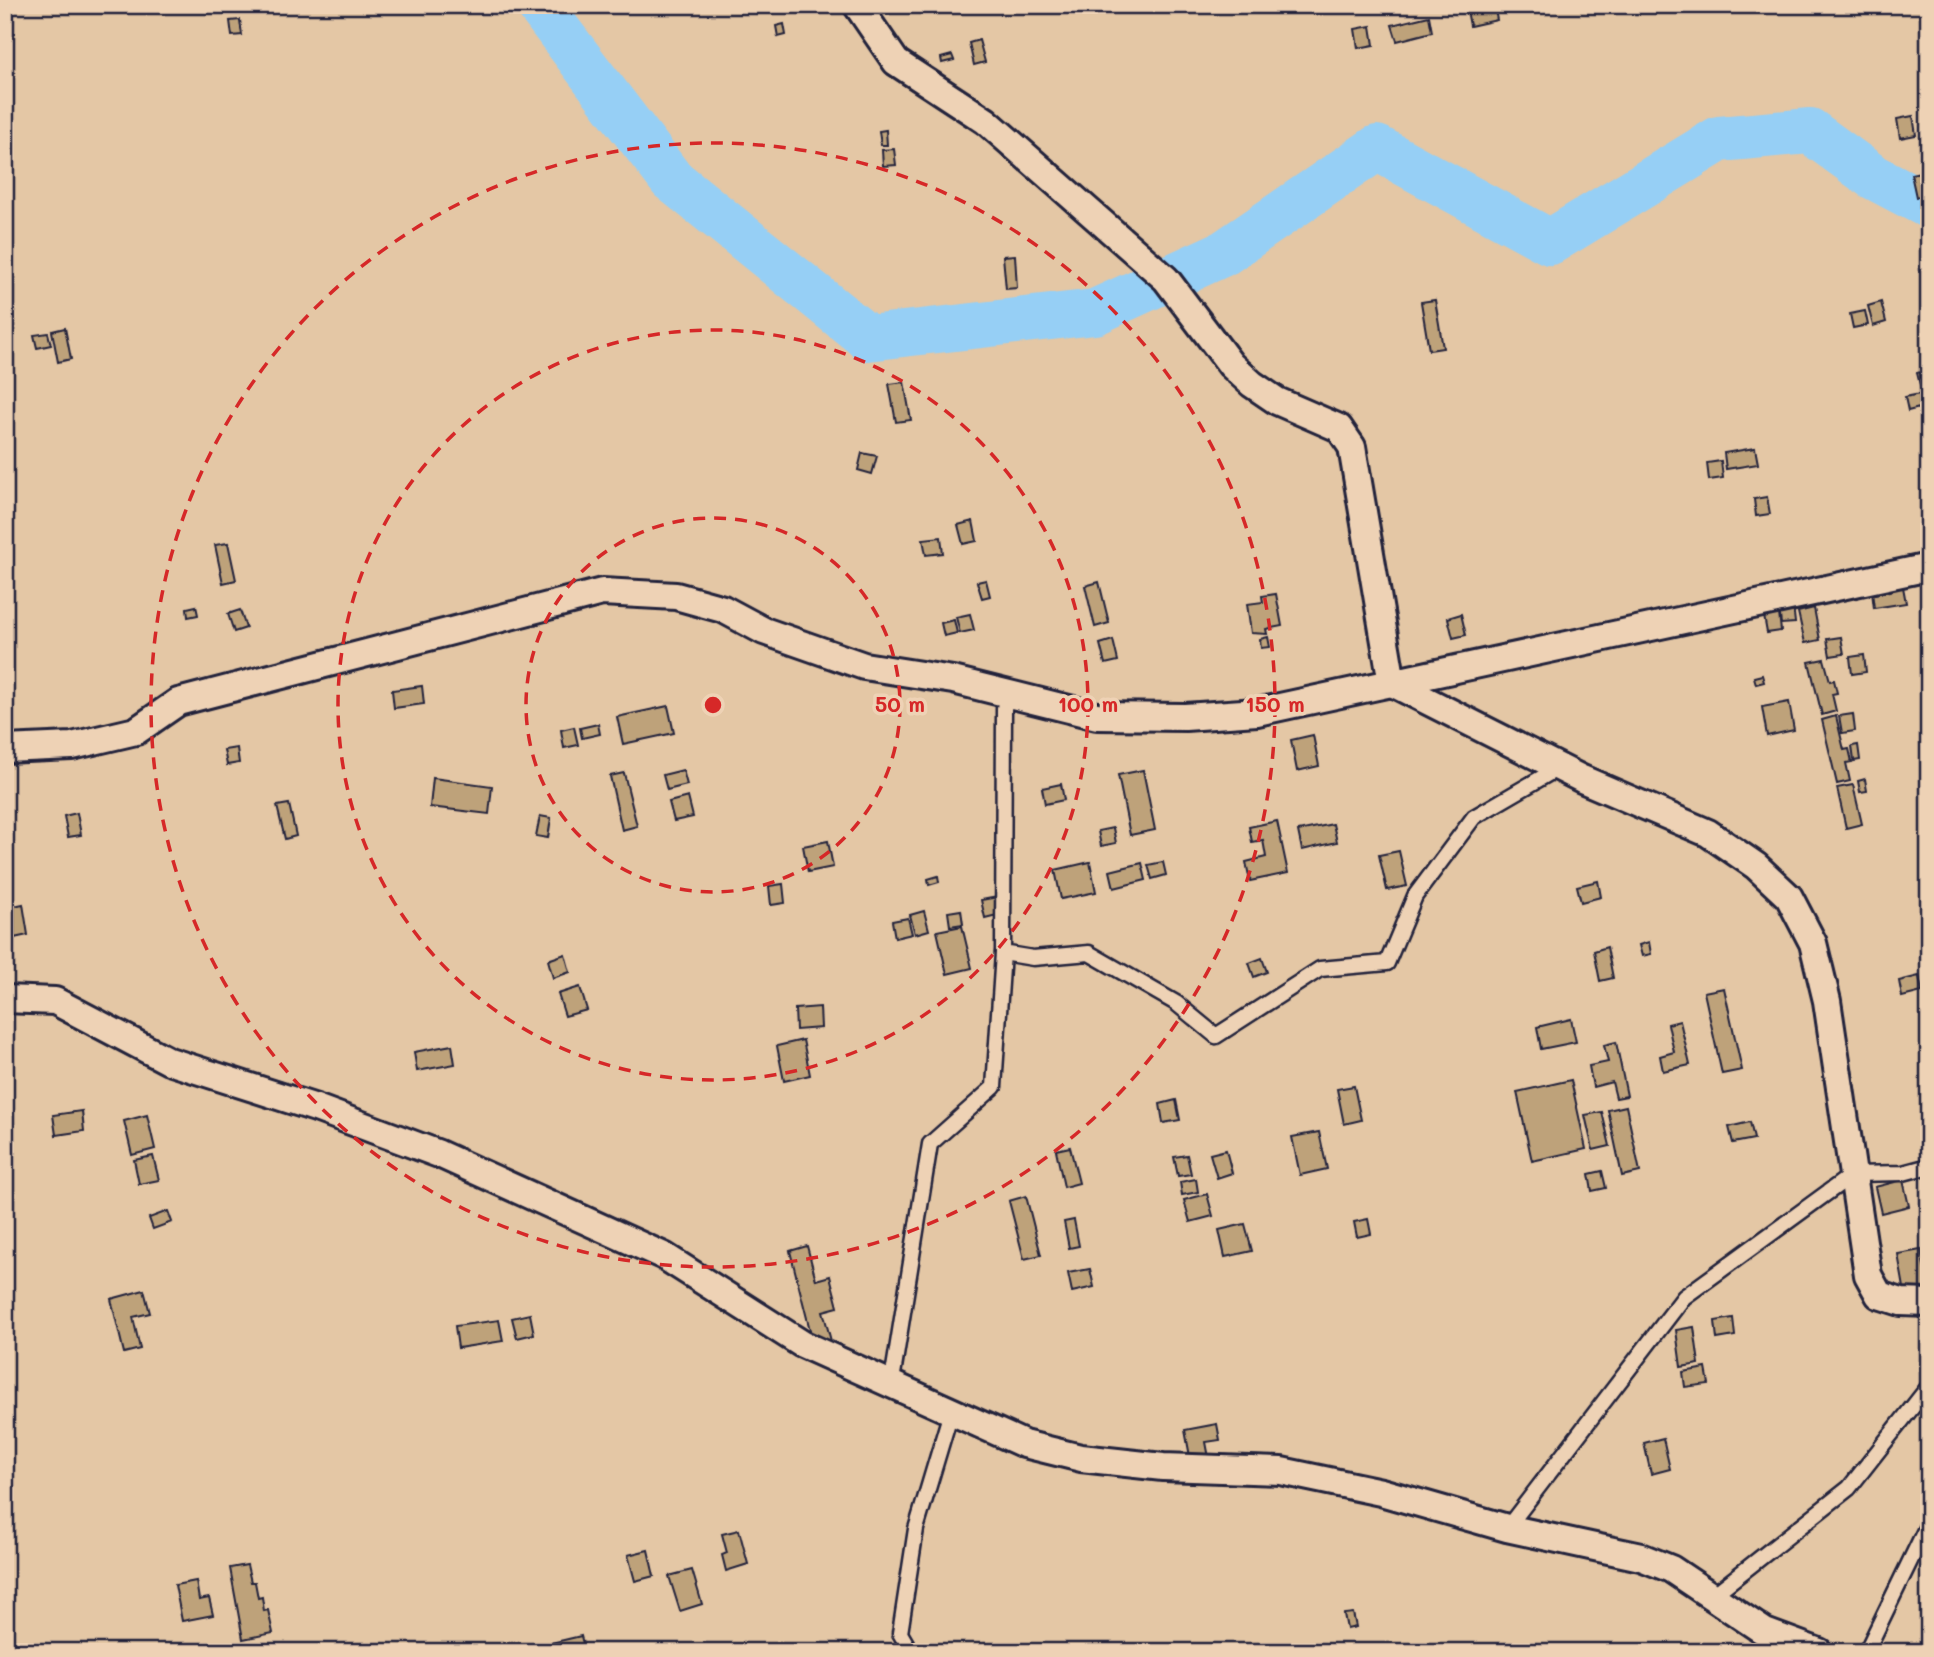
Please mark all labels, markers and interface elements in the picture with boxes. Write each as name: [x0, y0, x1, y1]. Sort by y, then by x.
text: 50 m: [875, 690, 925, 717]
text: 100 m: [1058, 690, 1118, 717]
text: 150 m: [1245, 690, 1305, 717]
centre of rings: [701, 693, 725, 717]

